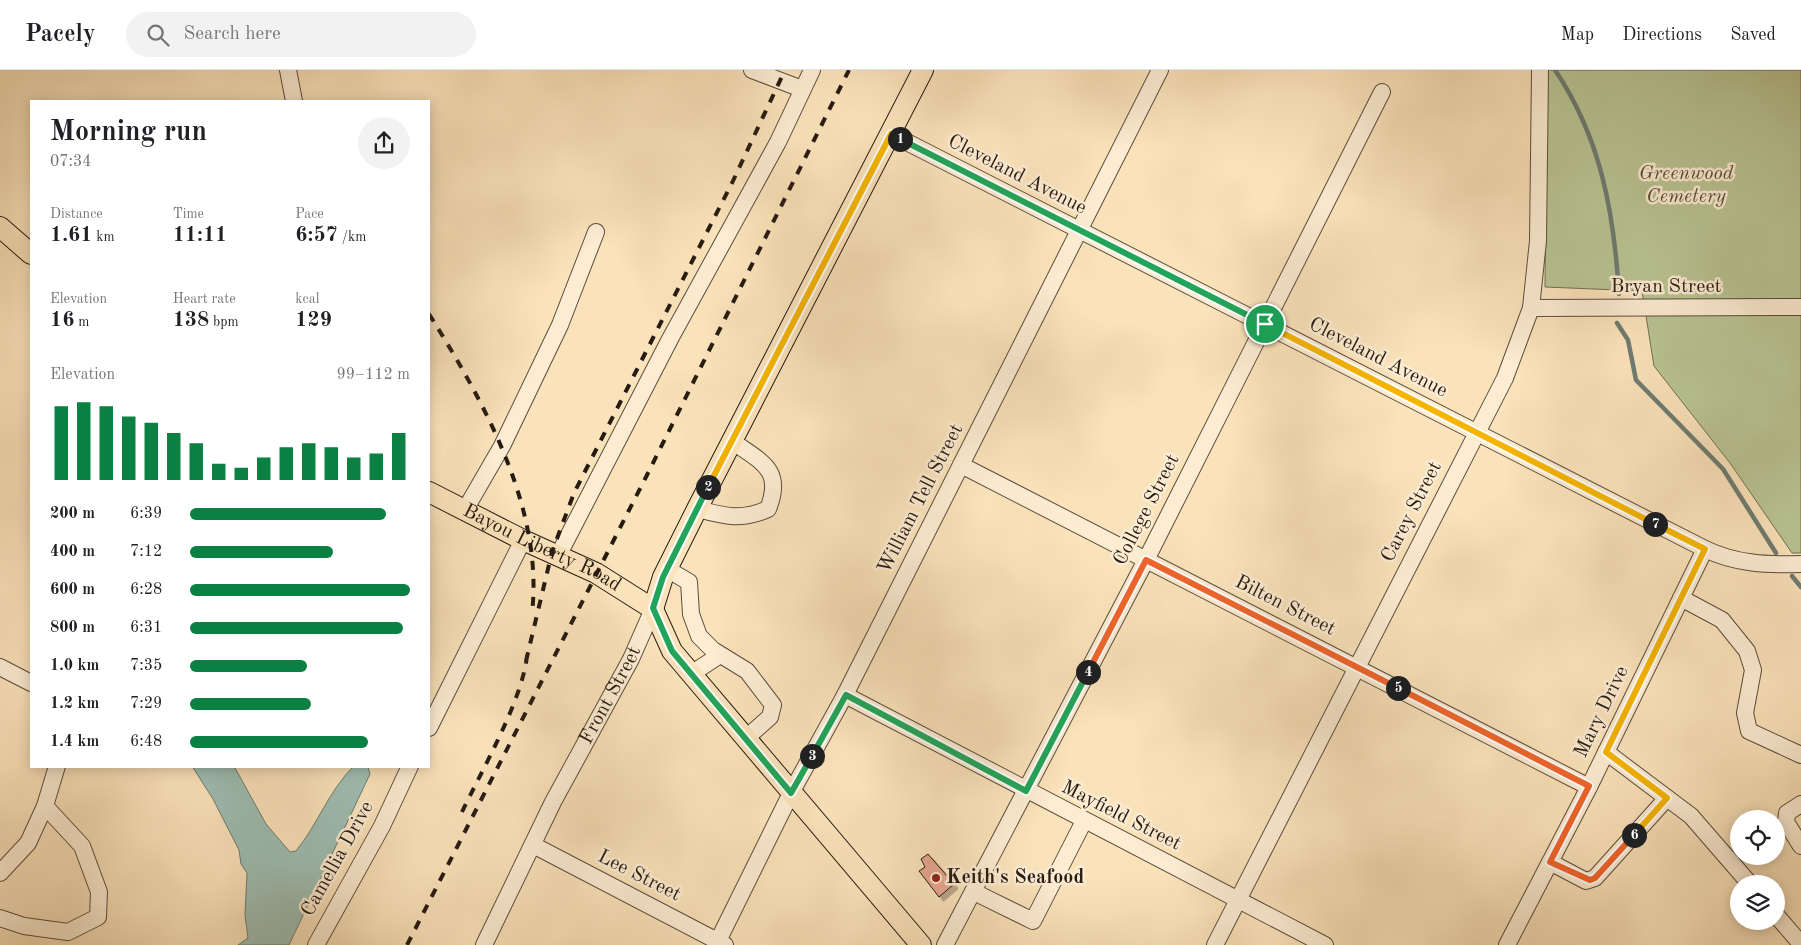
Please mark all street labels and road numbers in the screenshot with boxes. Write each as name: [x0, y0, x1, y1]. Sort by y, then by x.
street label: Cleveland Avenue: [945, 131, 1089, 219]
street label: Bryan Street: [1610, 277, 1722, 297]
street label: Cleveland Avenue: [1306, 314, 1450, 402]
street label: William Tell Street: [875, 421, 967, 577]
street label: College Street: [1110, 451, 1184, 569]
street label: Carey Street: [1378, 459, 1446, 565]
street label: Bayou Liberty Road: [459, 501, 624, 596]
street label: Bilten Street: [1231, 572, 1339, 640]
street label: Front Street: [576, 644, 645, 748]
street label: Mary Drive: [1571, 663, 1633, 761]
street label: Mayfield Street: [1058, 777, 1184, 855]
street label: Camellia Drive: [298, 798, 378, 920]
street label: Lee Street: [594, 847, 684, 905]

